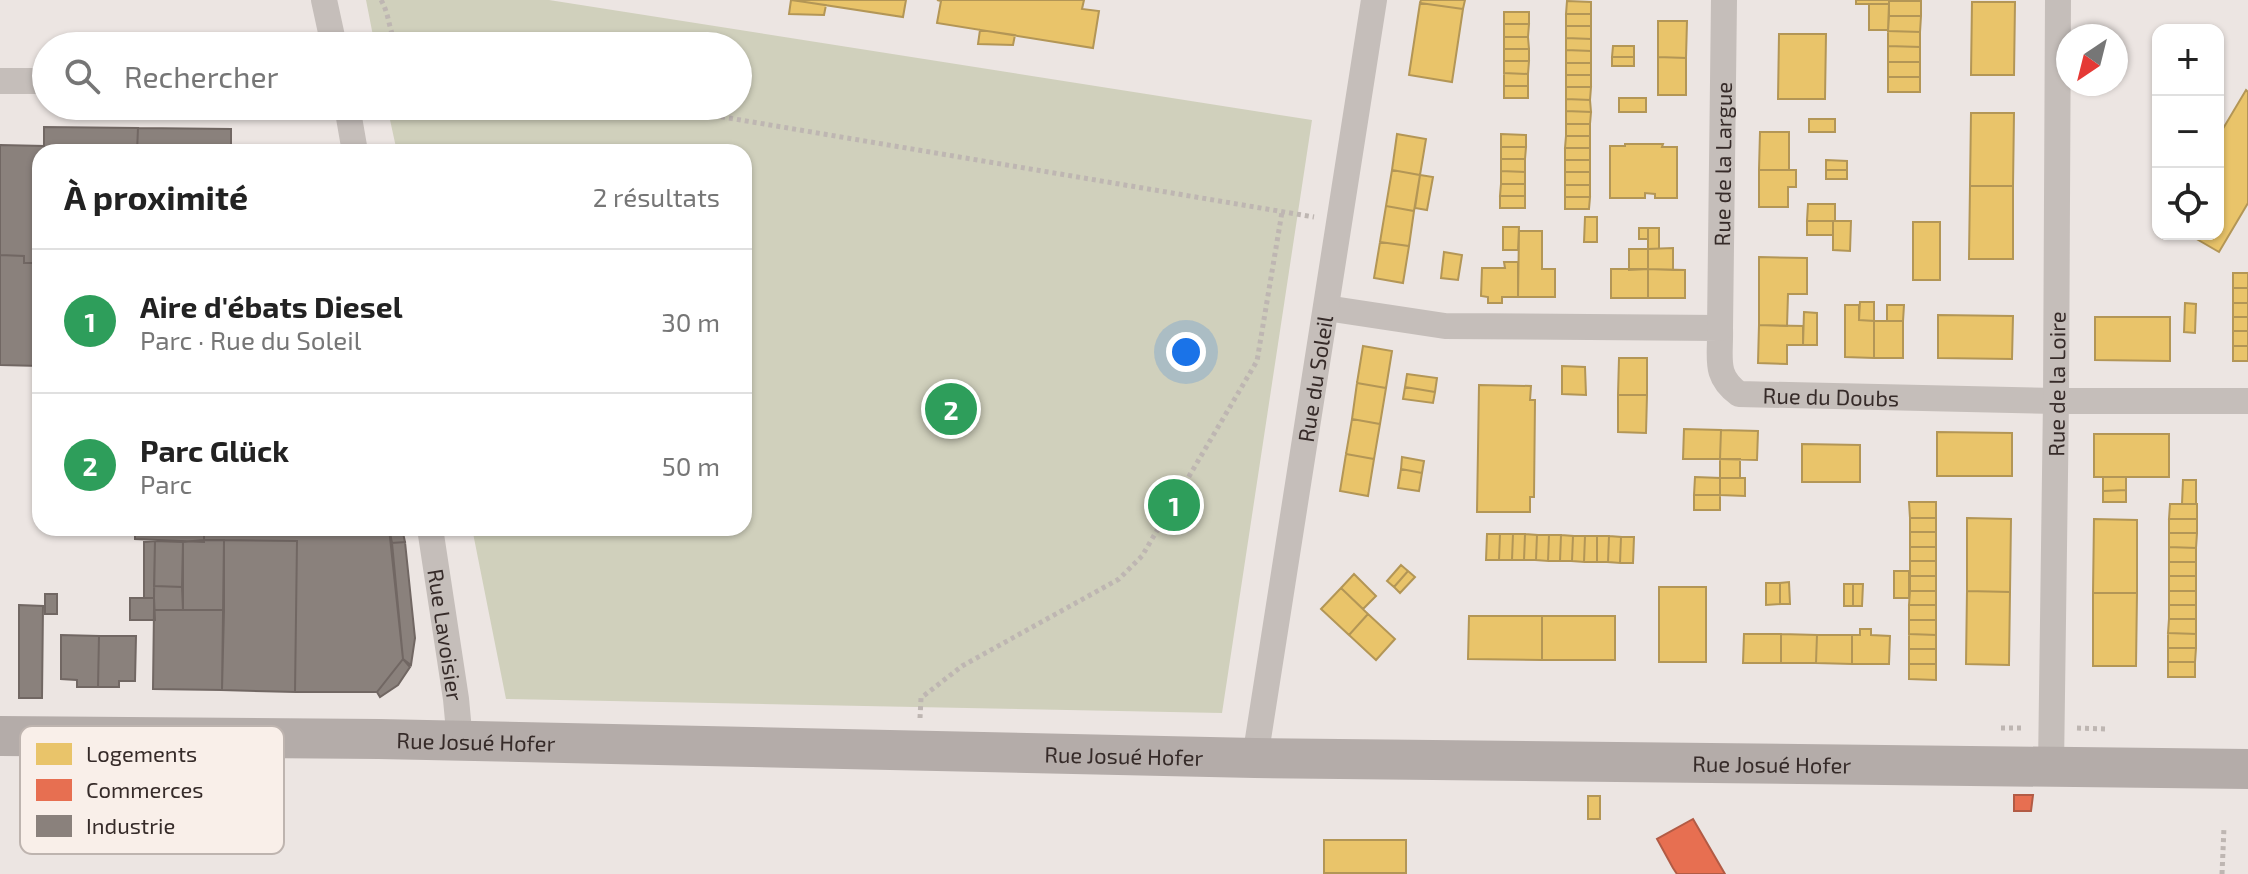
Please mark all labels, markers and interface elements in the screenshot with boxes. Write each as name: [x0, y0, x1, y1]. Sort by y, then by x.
north arrow: [2056, 24, 2128, 96]
map controls: [2152, 24, 2224, 240]
button: +: [2152, 24, 2224, 96]
search box: [32, 32, 752, 120]
icon: search: [60, 54, 104, 98]
text: Rechercher: [124, 58, 279, 94]
street label: Rue de la Largue: [1708, 82, 1736, 246]
button: −: [2152, 96, 2224, 168]
button: locate: [2152, 168, 2224, 240]
text: À proximité: [64, 176, 248, 217]
text: 2 résultats: [593, 181, 720, 212]
text: Aire d'ébats Diesel: [140, 288, 402, 324]
text: 1: [84, 306, 96, 337]
text: 30 m: [661, 306, 720, 337]
street label: Rue de la Loire: [2042, 311, 2069, 457]
street label: Rue du Soleil: [1292, 313, 1337, 444]
text: Parc · Rue du Soleil: [140, 324, 361, 355]
your location: [1166, 332, 1206, 372]
pin: 2: [925, 379, 977, 439]
street label: Rue du Doubs: [1762, 382, 1899, 411]
text: Parc Glück: [140, 432, 289, 468]
text: 2: [82, 450, 98, 481]
text: 50 m: [662, 450, 720, 481]
text: Parc: [140, 468, 192, 499]
pin: 1: [1148, 475, 1200, 535]
street label: Rue Lavoisier: [423, 567, 469, 703]
legend: [20, 726, 284, 854]
street label: Rue Josué Hofer: [396, 726, 556, 756]
text: Logements: [86, 740, 197, 766]
street label: Rue Josué Hofer: [1044, 740, 1204, 770]
street label: Rue Josué Hofer: [1692, 750, 1852, 778]
text: Commerces: [86, 776, 204, 802]
text: Industrie: [86, 812, 175, 838]

